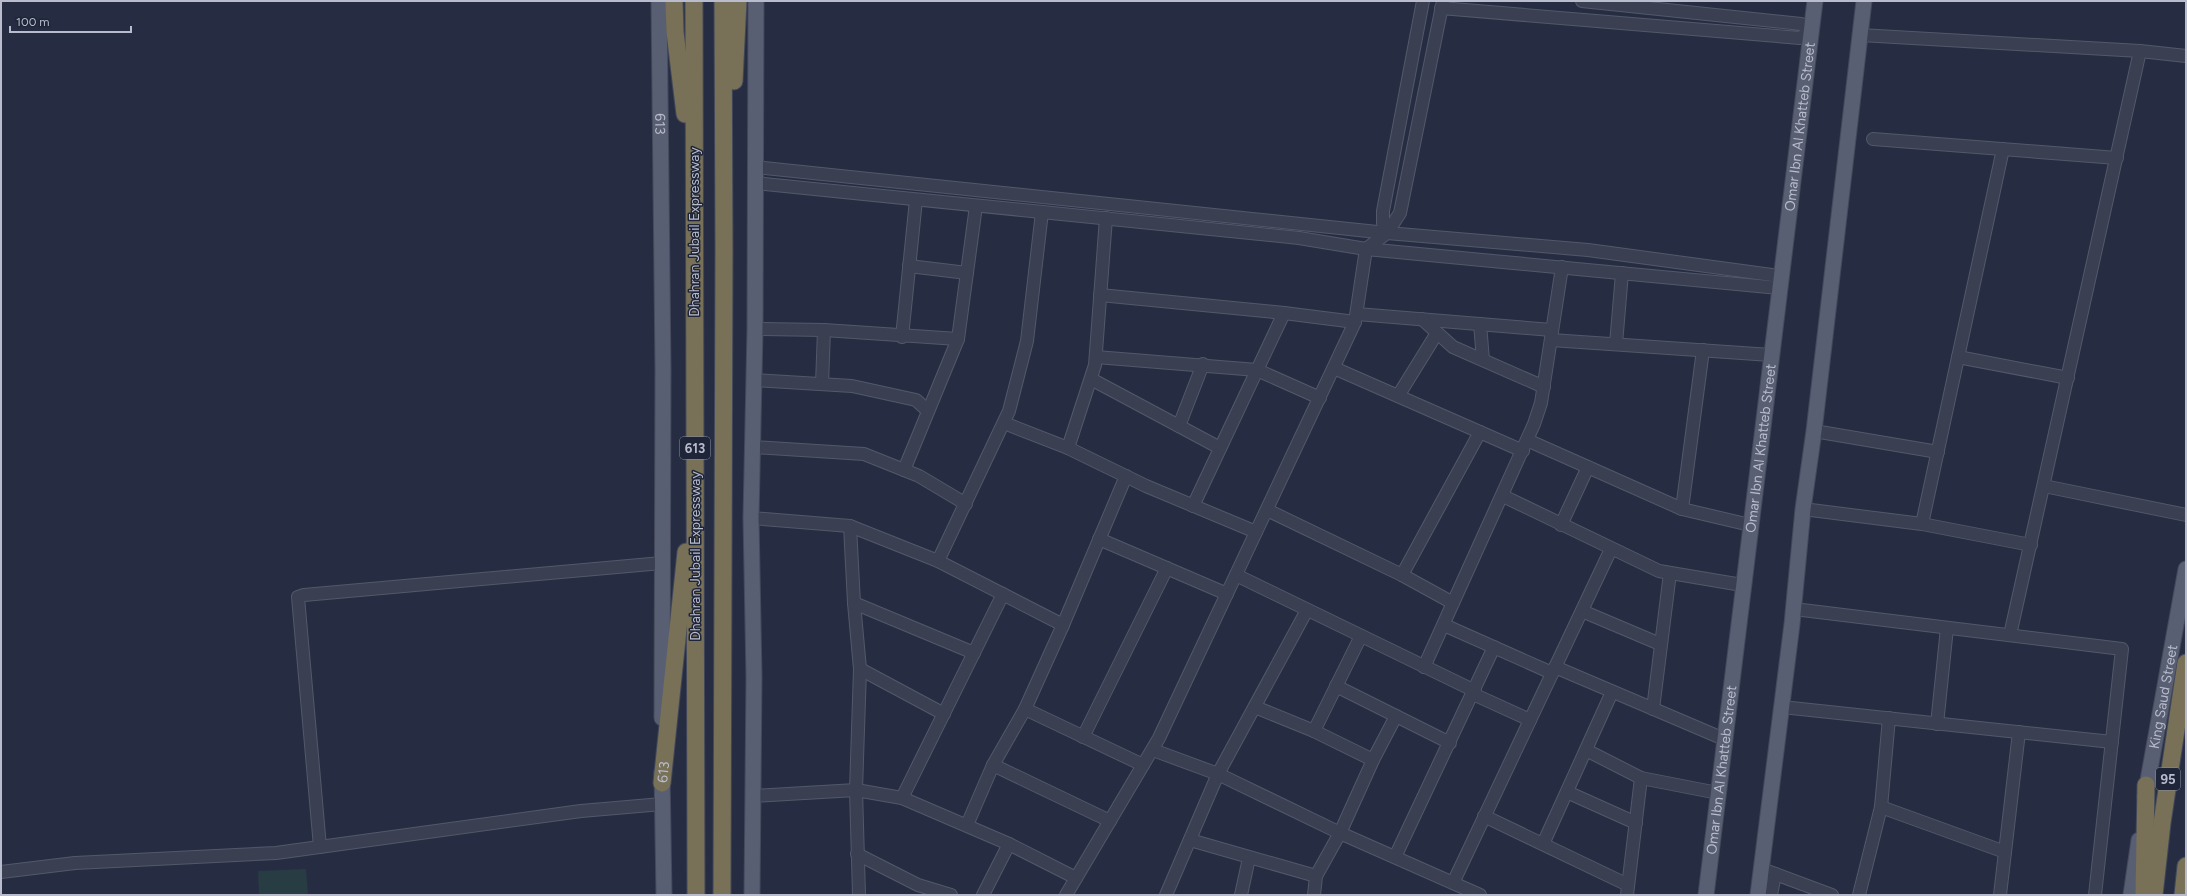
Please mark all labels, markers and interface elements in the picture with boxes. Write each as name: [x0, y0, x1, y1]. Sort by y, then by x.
scale bar: [10, 8, 131, 34]
text: 100 m: [16, 15, 50, 29]
street label: Omar Ibn Al Khatteb Street: [1781, 41, 1818, 212]
street label: 613: [652, 113, 669, 135]
street label: Dhahran Jubail Expressway: [686, 147, 703, 317]
street label: Omar Ibn Al Khatteb Street: [1742, 363, 1779, 534]
road number: 613: [680, 437, 710, 459]
street label: Dhahran Jubail Expressway: [687, 471, 704, 641]
street label: King Saud Street: [2145, 643, 2181, 750]
street label: Omar Ibn Al Khatteb Street: [1703, 684, 1740, 855]
street label: 613: [654, 761, 673, 784]
road number: 95: [2156, 768, 2180, 790]

